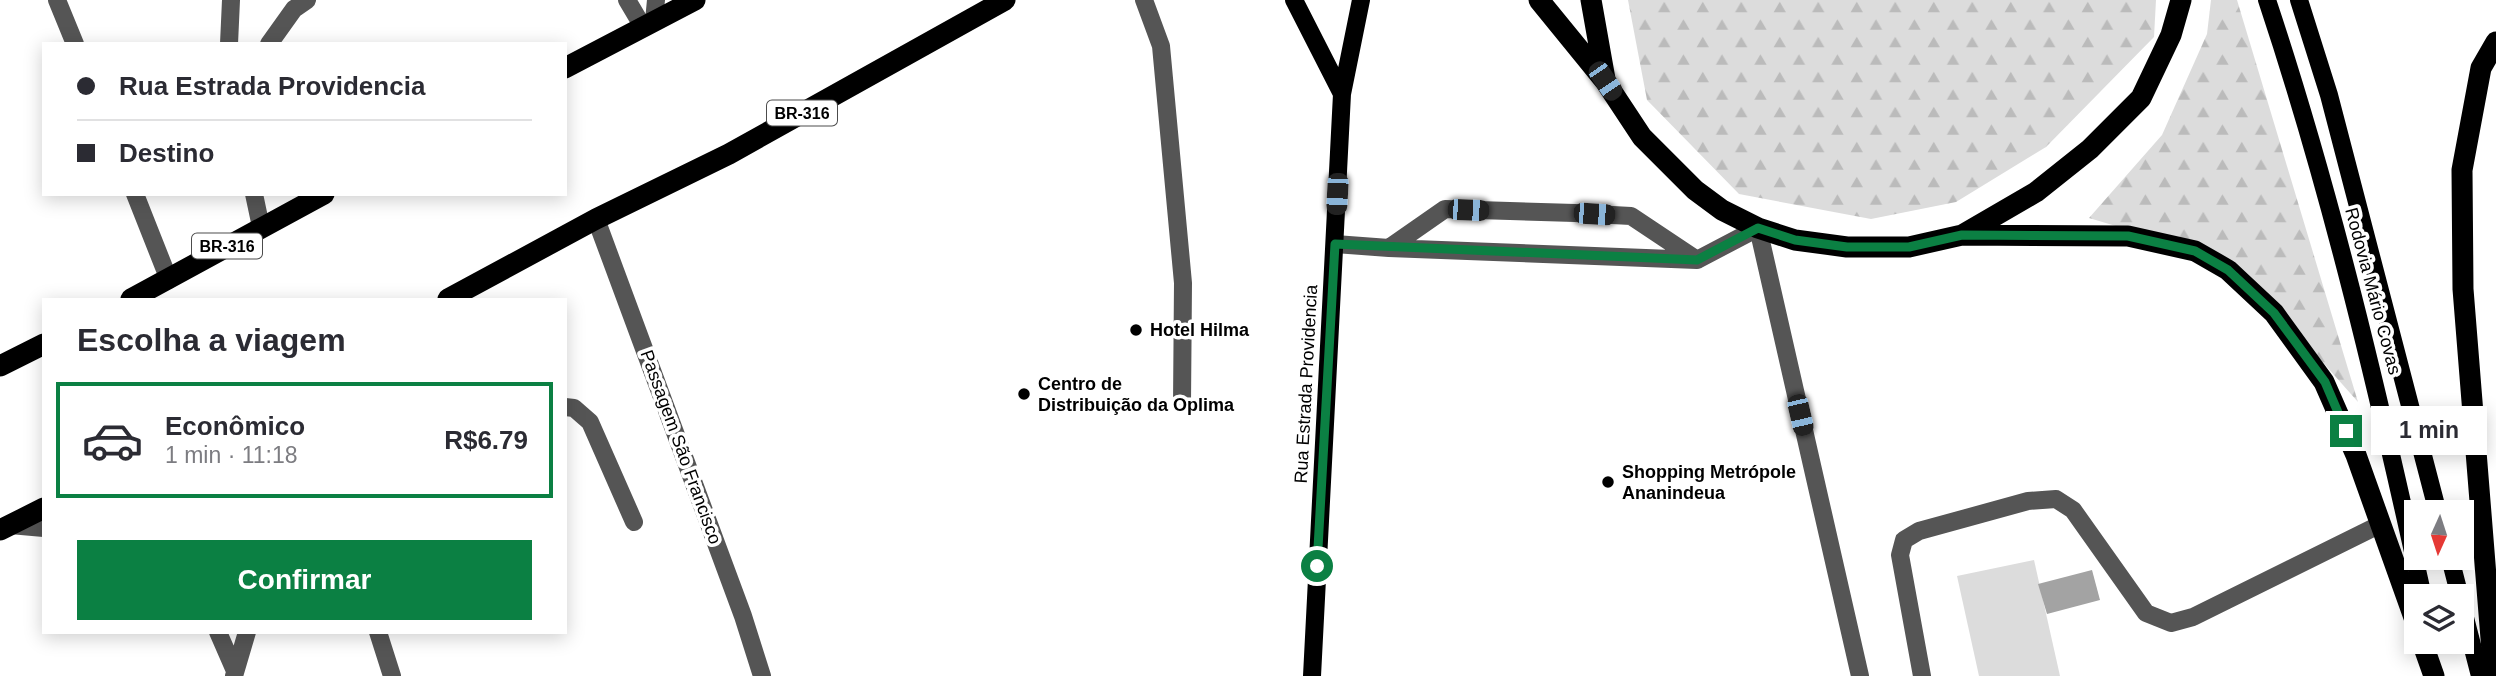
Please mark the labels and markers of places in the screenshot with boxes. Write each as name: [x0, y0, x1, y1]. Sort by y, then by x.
place label: Hotel Hilma: [1150, 320, 1250, 340]
marker: Hotel Hilma: [1128, 322, 1144, 338]
place label: Centro de Distribuição da Oplima: [1038, 374, 1235, 415]
marker: Centro de Distribuição da Oplima: [1016, 386, 1032, 402]
place label: Shopping Metrópole Ananindeua: [1622, 462, 1796, 503]
marker: Shopping Metrópole Ananindeua: [1600, 474, 1616, 490]

